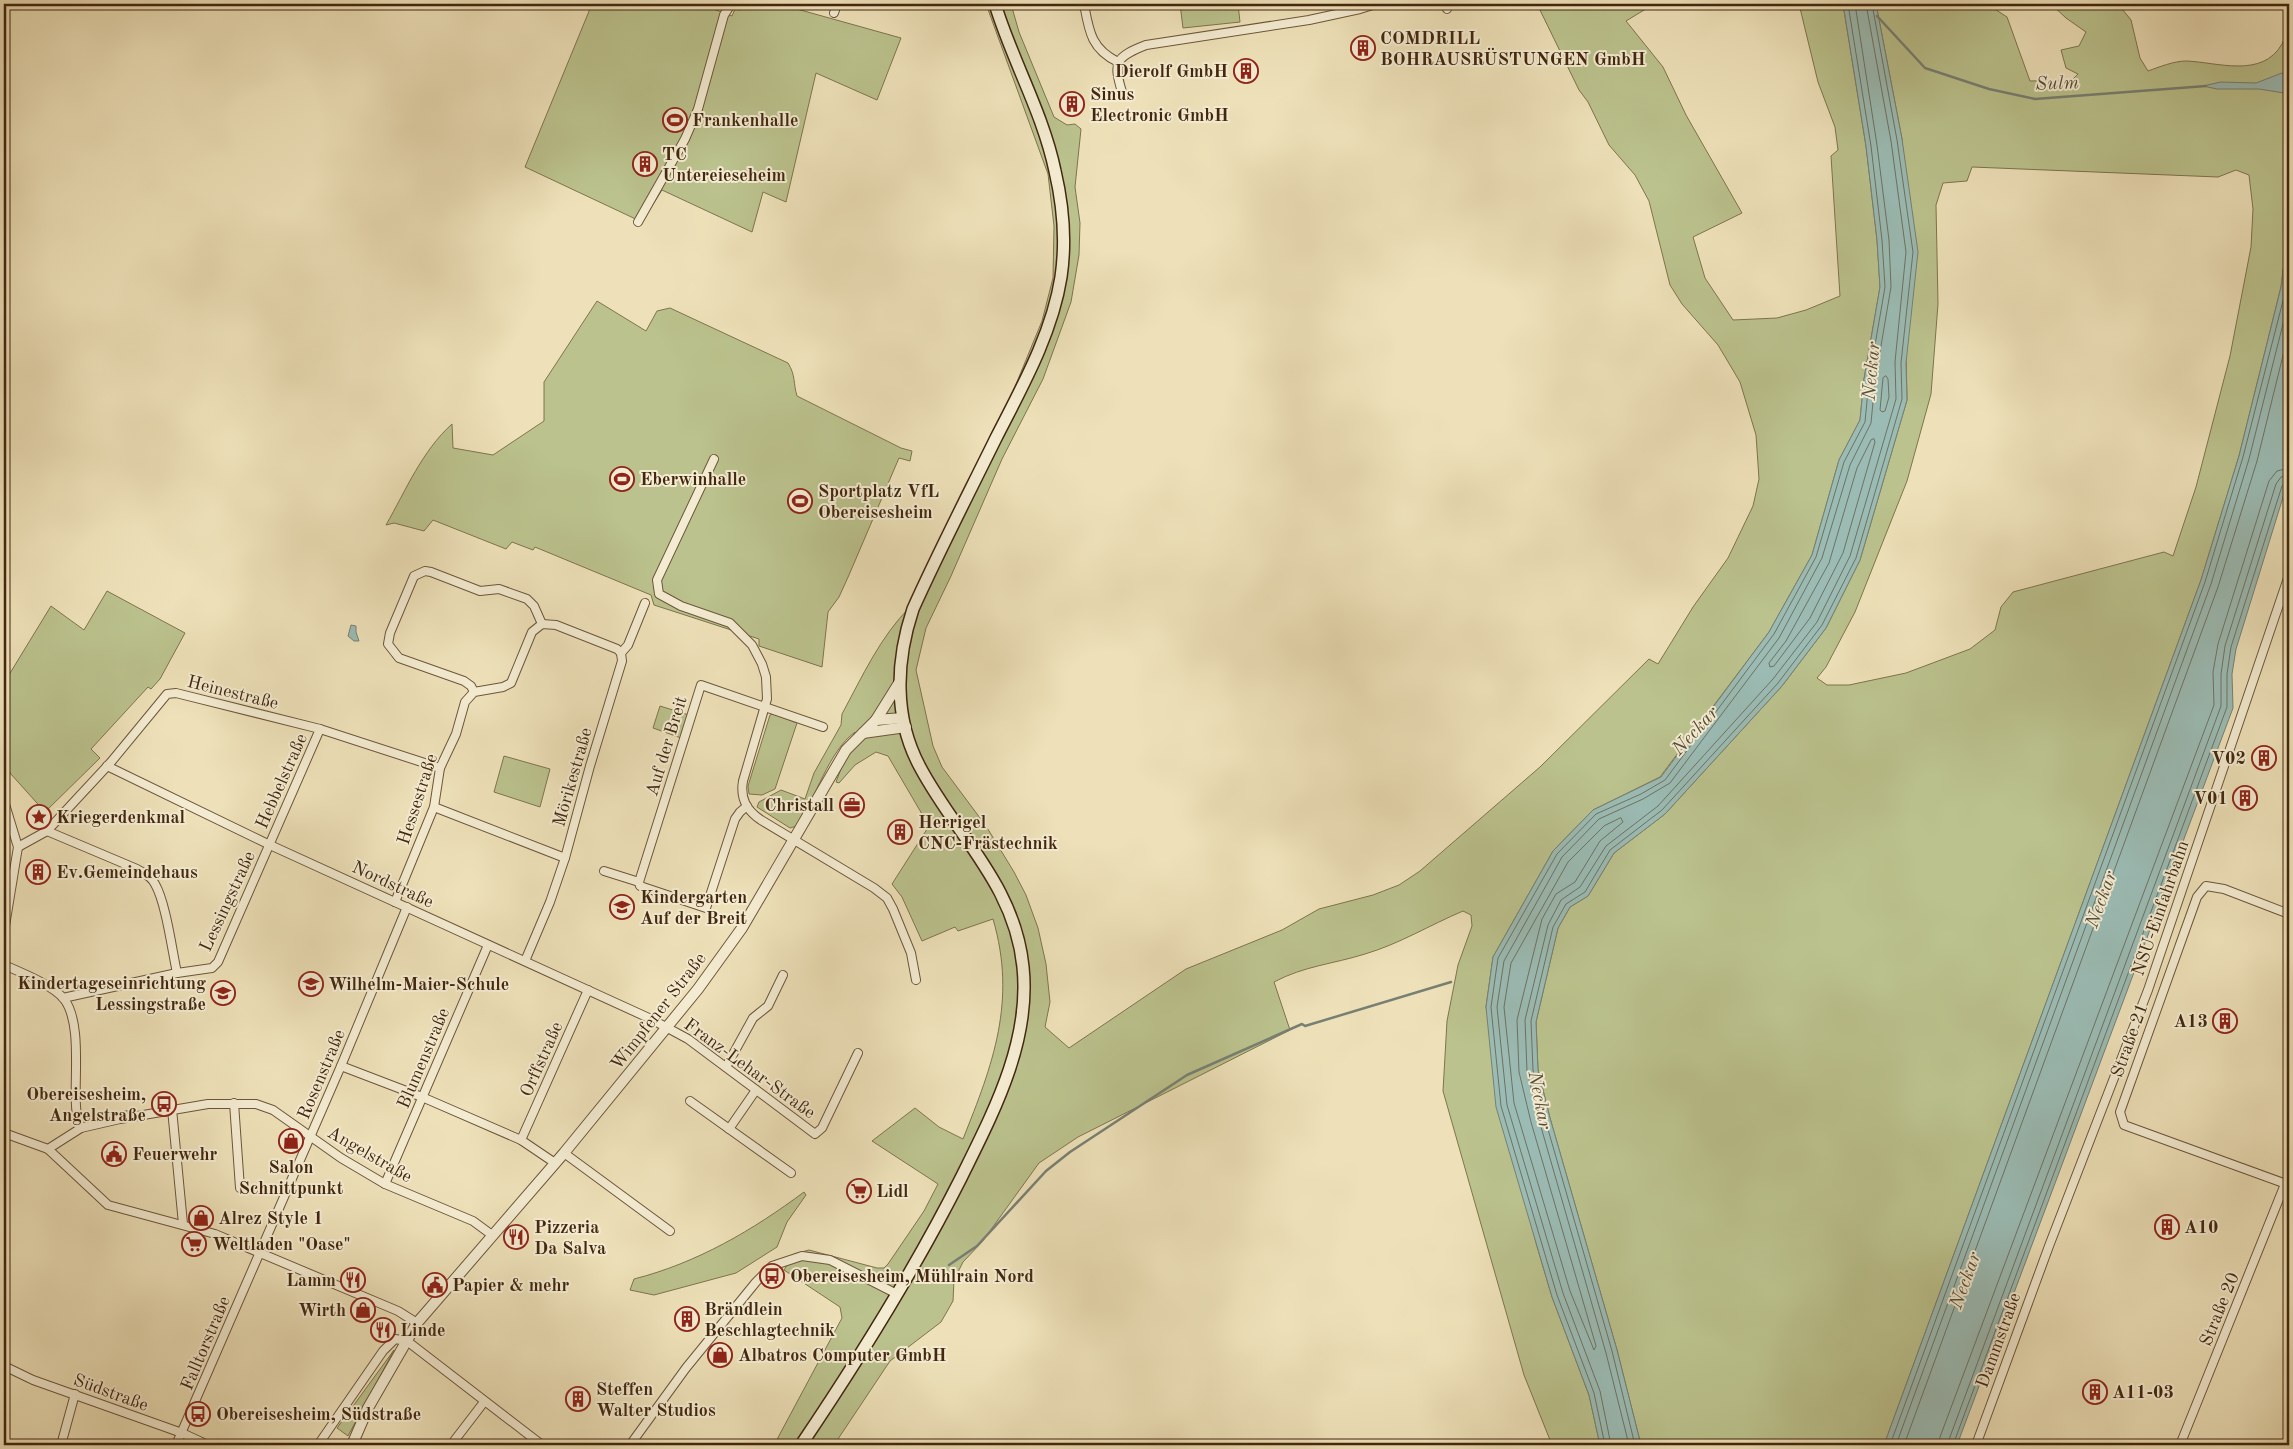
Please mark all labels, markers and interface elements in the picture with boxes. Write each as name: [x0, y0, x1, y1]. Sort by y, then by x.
place label: COMDRILL BOHRAUSRÜSTUNGEN GmbH: [1380, 30, 1646, 69]
building icon: COMDRILL BOHRAUSRÜSTUNGEN GmbH: [1350, 35, 1376, 61]
building icon: Dierolf GmbH: [1233, 58, 1259, 84]
place label: Dierolf GmbH: [1115, 63, 1228, 81]
water label: Sulm: [2035, 74, 2079, 95]
place label: Sinus Electronic GmbH: [1090, 86, 1229, 125]
building icon: Sinus Electronic GmbH: [1059, 91, 1085, 117]
sports icon: Frankenhalle: [662, 107, 688, 133]
place label: Frankenhalle: [692, 112, 798, 130]
place label: TC Untereieseheim: [662, 146, 786, 185]
building icon: TC Untereieseheim: [632, 151, 658, 177]
water label: Neckar: [1860, 340, 1885, 402]
sports icon: Eberwinhalle: [609, 466, 635, 492]
place label: Eberwinhalle: [640, 471, 746, 489]
place label: Sportplatz VfL Obereisesheim: [818, 483, 939, 522]
sports icon: Sportplatz VfL Obereisesheim: [787, 488, 813, 514]
street label: Heinestraße: [185, 673, 280, 713]
street label: Auf der Breit: [643, 694, 691, 799]
water label: Neckar: [1668, 703, 1723, 760]
street label: Mörikestraße: [550, 726, 596, 829]
street label: Hebbelstraße: [253, 731, 311, 832]
building icon: V02: [2251, 745, 2277, 771]
place label: V02: [2211, 750, 2246, 768]
street label: Hessestraße: [395, 752, 441, 847]
building icon: V01: [2232, 785, 2258, 811]
place label: V01: [2193, 790, 2228, 808]
office icon: Christall: [839, 792, 865, 818]
place label: Christall: [764, 797, 834, 815]
place icon: Kriegerdenkmal: [26, 804, 52, 830]
place label: Kriegerdenkmal: [56, 809, 186, 827]
place label: Herrigel CNC-Frästechnik: [918, 814, 1058, 853]
building icon: Herrigel CNC-Frästechnik: [887, 819, 913, 845]
street label: NSU-Einfahrbahn: [2129, 838, 2193, 978]
street label: Lessingstraße: [197, 848, 259, 954]
street label: Nordstraße: [349, 858, 436, 912]
building icon: Ev.Gemeindehaus: [25, 859, 51, 885]
place label: Ev.Gemeindehaus: [56, 864, 198, 882]
water label: Neckar: [2083, 868, 2122, 932]
place label: Kindergarten Auf der Breit: [640, 889, 747, 928]
school or university icon: Kindergarten Auf der Breit: [609, 894, 635, 920]
street label: Wimpfener Straße: [608, 950, 710, 1074]
school or university icon: Wilhelm-Maier-Schule: [298, 971, 324, 997]
place label: Kindertageseinrichtung Lessingstraße: [17, 975, 206, 1014]
place label: Wilhelm-Maier-Schule: [328, 976, 509, 994]
school or university icon: Kindertageseinrichtung Lessingstraße: [210, 980, 236, 1006]
street label: Straße 21: [2108, 1001, 2152, 1080]
street label: Blumenstraße: [395, 1005, 453, 1111]
building icon: A13: [2212, 1008, 2238, 1034]
place label: A13: [2174, 1013, 2208, 1031]
street label: Franz-Lehar-Straße: [680, 1015, 818, 1122]
street label: Orffstraße: [517, 1019, 566, 1100]
street label: Rosenstraße: [295, 1027, 349, 1122]
water label: Neckar: [1523, 1069, 1554, 1132]
place label: Obereisesheim, Angelstraße: [26, 1086, 146, 1125]
bus stop icon: Obereisesheim, Angelstraße: [151, 1091, 177, 1117]
street label: Angelstraße: [324, 1123, 415, 1186]
shop icon: Salon Schnittpunkt: [278, 1128, 304, 1154]
public building icon: Feuerwehr: [101, 1141, 127, 1167]
place label: Feuerwehr: [132, 1146, 218, 1164]
place label: Salon Schnittpunkt: [239, 1159, 344, 1198]
supermarket icon: Lidl: [846, 1178, 872, 1204]
place label: Lidl: [876, 1183, 909, 1201]
shop icon: Alrez Style 1: [188, 1205, 214, 1231]
place label: Alrez Style 1: [218, 1210, 323, 1228]
building icon: A10: [2154, 1214, 2180, 1240]
place label: Pizzeria Da Salva: [534, 1219, 606, 1258]
place label: A10: [2184, 1219, 2218, 1237]
restaurant icon: Pizzeria Da Salva: [503, 1224, 529, 1250]
supermarket icon: Weltladen "Oase": [181, 1231, 207, 1257]
place label: Weltladen "Oase": [212, 1236, 351, 1254]
water label: Neckar: [1947, 1249, 1986, 1313]
bus stop icon: Obereisesheim, Mühlrain Nord: [759, 1263, 785, 1289]
restaurant icon: Lamm: [340, 1267, 366, 1293]
place label: Obereisesheim, Mühlrain Nord: [790, 1268, 1034, 1286]
street label: Straße 20: [2197, 1270, 2243, 1349]
place label: Lamm: [286, 1272, 336, 1290]
public building icon: Papier & mehr: [422, 1272, 448, 1298]
place label: Papier & mehr: [452, 1277, 570, 1295]
street label: Dammstraße: [1973, 1290, 2024, 1390]
street label: Falltorstraße: [178, 1294, 234, 1393]
shop icon: Wirth: [350, 1297, 376, 1323]
place label: Brändlein Beschlagtechnik: [704, 1301, 835, 1340]
place label: Wirth: [298, 1302, 346, 1320]
building icon: Brändlein Beschlagtechnik: [674, 1306, 700, 1332]
restaurant icon: Linde: [370, 1317, 396, 1343]
place label: Linde: [400, 1322, 446, 1340]
shop icon: Albatros Computer GmbH: [707, 1342, 733, 1368]
place label: Albatros Computer GmbH: [738, 1347, 947, 1365]
street label: Südstraße: [71, 1371, 151, 1415]
building icon: A11-03: [2082, 1379, 2108, 1405]
place label: Steffen Walter Studios: [596, 1381, 716, 1420]
place label: A11-03: [2112, 1384, 2174, 1402]
building icon: Steffen Walter Studios: [565, 1386, 591, 1412]
bus stop icon: Obereisesheim, Südstraße: [185, 1401, 211, 1427]
place label: Obereisesheim, Südstraße: [216, 1406, 421, 1424]

